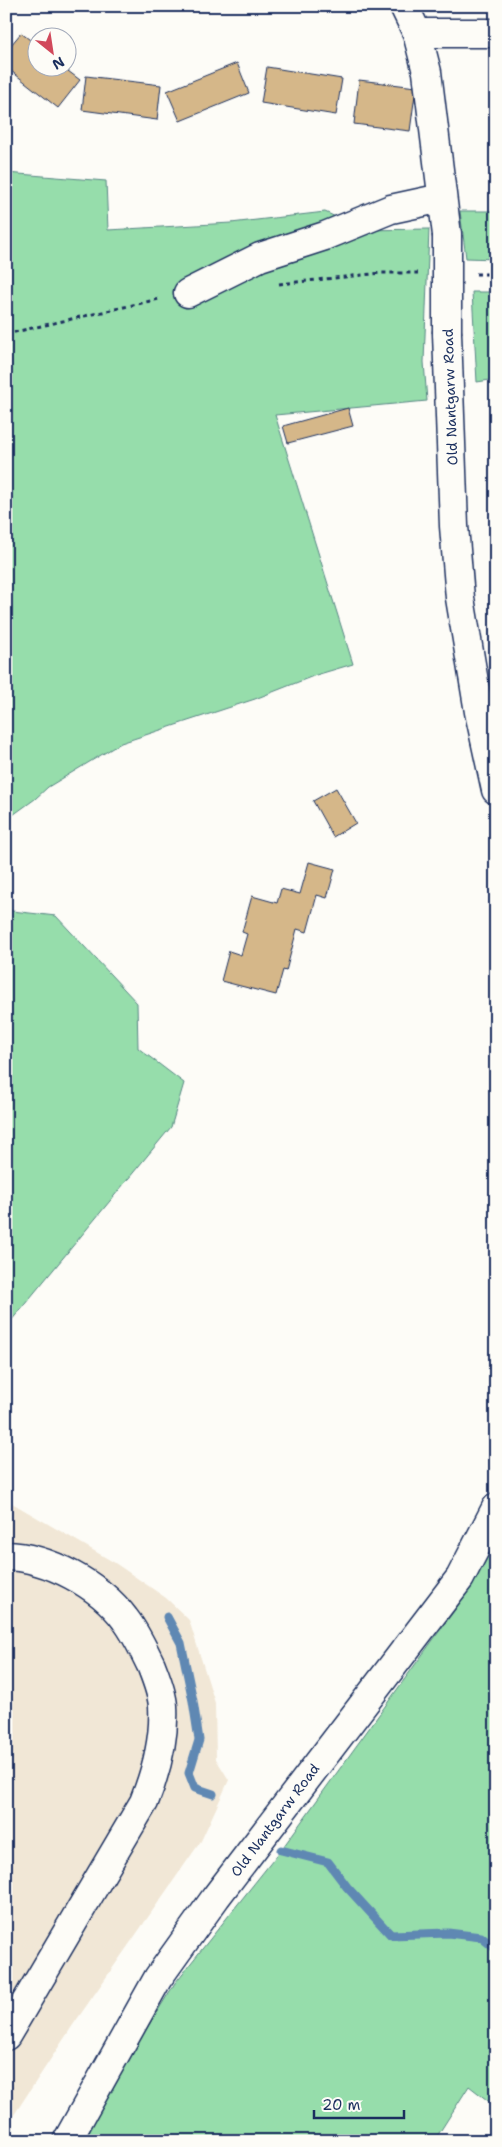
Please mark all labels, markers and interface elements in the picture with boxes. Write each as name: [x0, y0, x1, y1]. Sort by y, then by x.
north arrow: [28, 28, 78, 78]
text: N: [49, 53, 68, 74]
street label: Old Nantgarw Road: [439, 328, 461, 466]
street label: Old Nantgarw Road: [227, 1760, 323, 1880]
scale bar: [314, 2087, 404, 2119]
text: 20 m: [322, 2095, 361, 2115]

